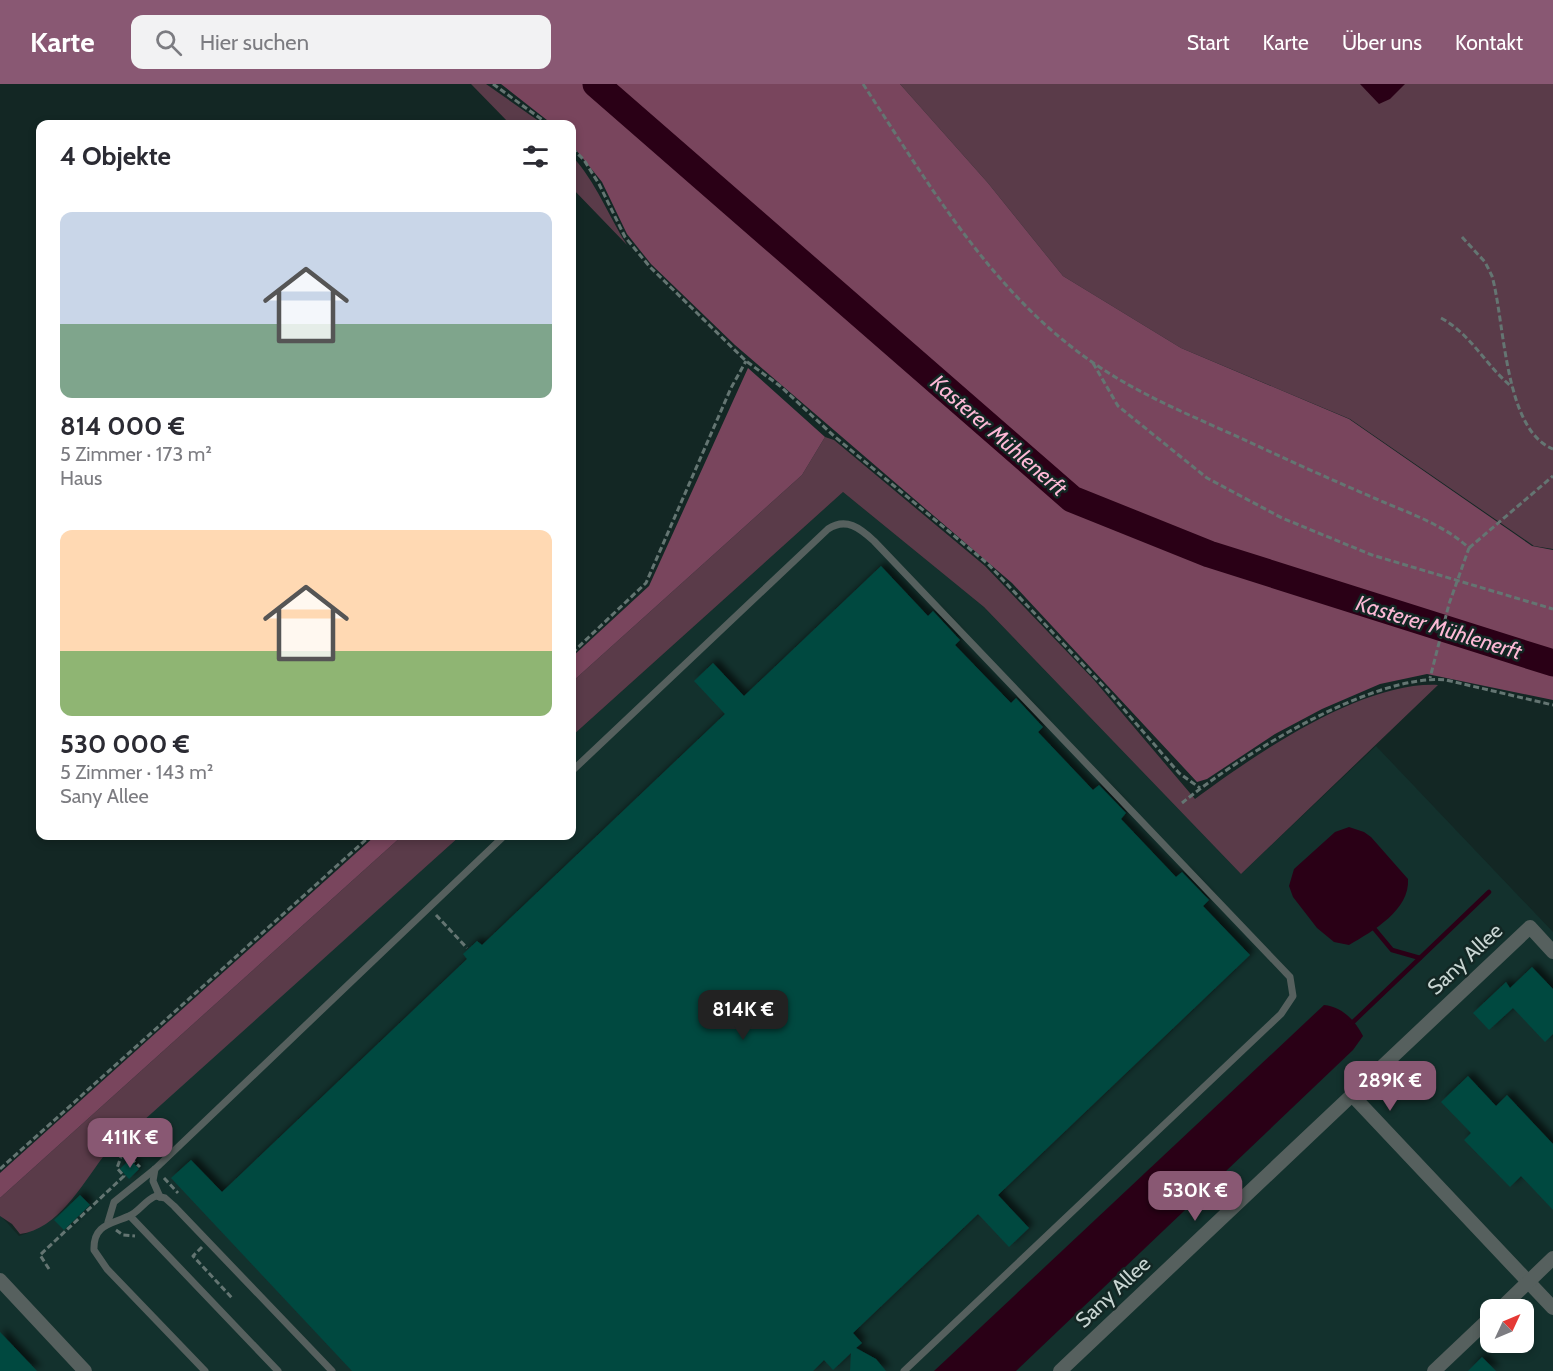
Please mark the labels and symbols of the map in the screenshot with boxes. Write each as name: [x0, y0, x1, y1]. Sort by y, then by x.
water label: Kasterer Mühlenerft: [925, 369, 1073, 503]
water label: Kasterer Mühlenerft: [1353, 589, 1526, 666]
street label: Sany Allee: [1422, 918, 1507, 1000]
pin: 814K €: [694, 990, 792, 1041]
pin: 289K €: [1341, 1061, 1439, 1112]
pin: 411K €: [81, 1118, 179, 1169]
pin: 530K €: [1146, 1171, 1244, 1222]
street label: Sany Allee: [1070, 1251, 1155, 1333]
north arrow: [1480, 1299, 1534, 1353]

